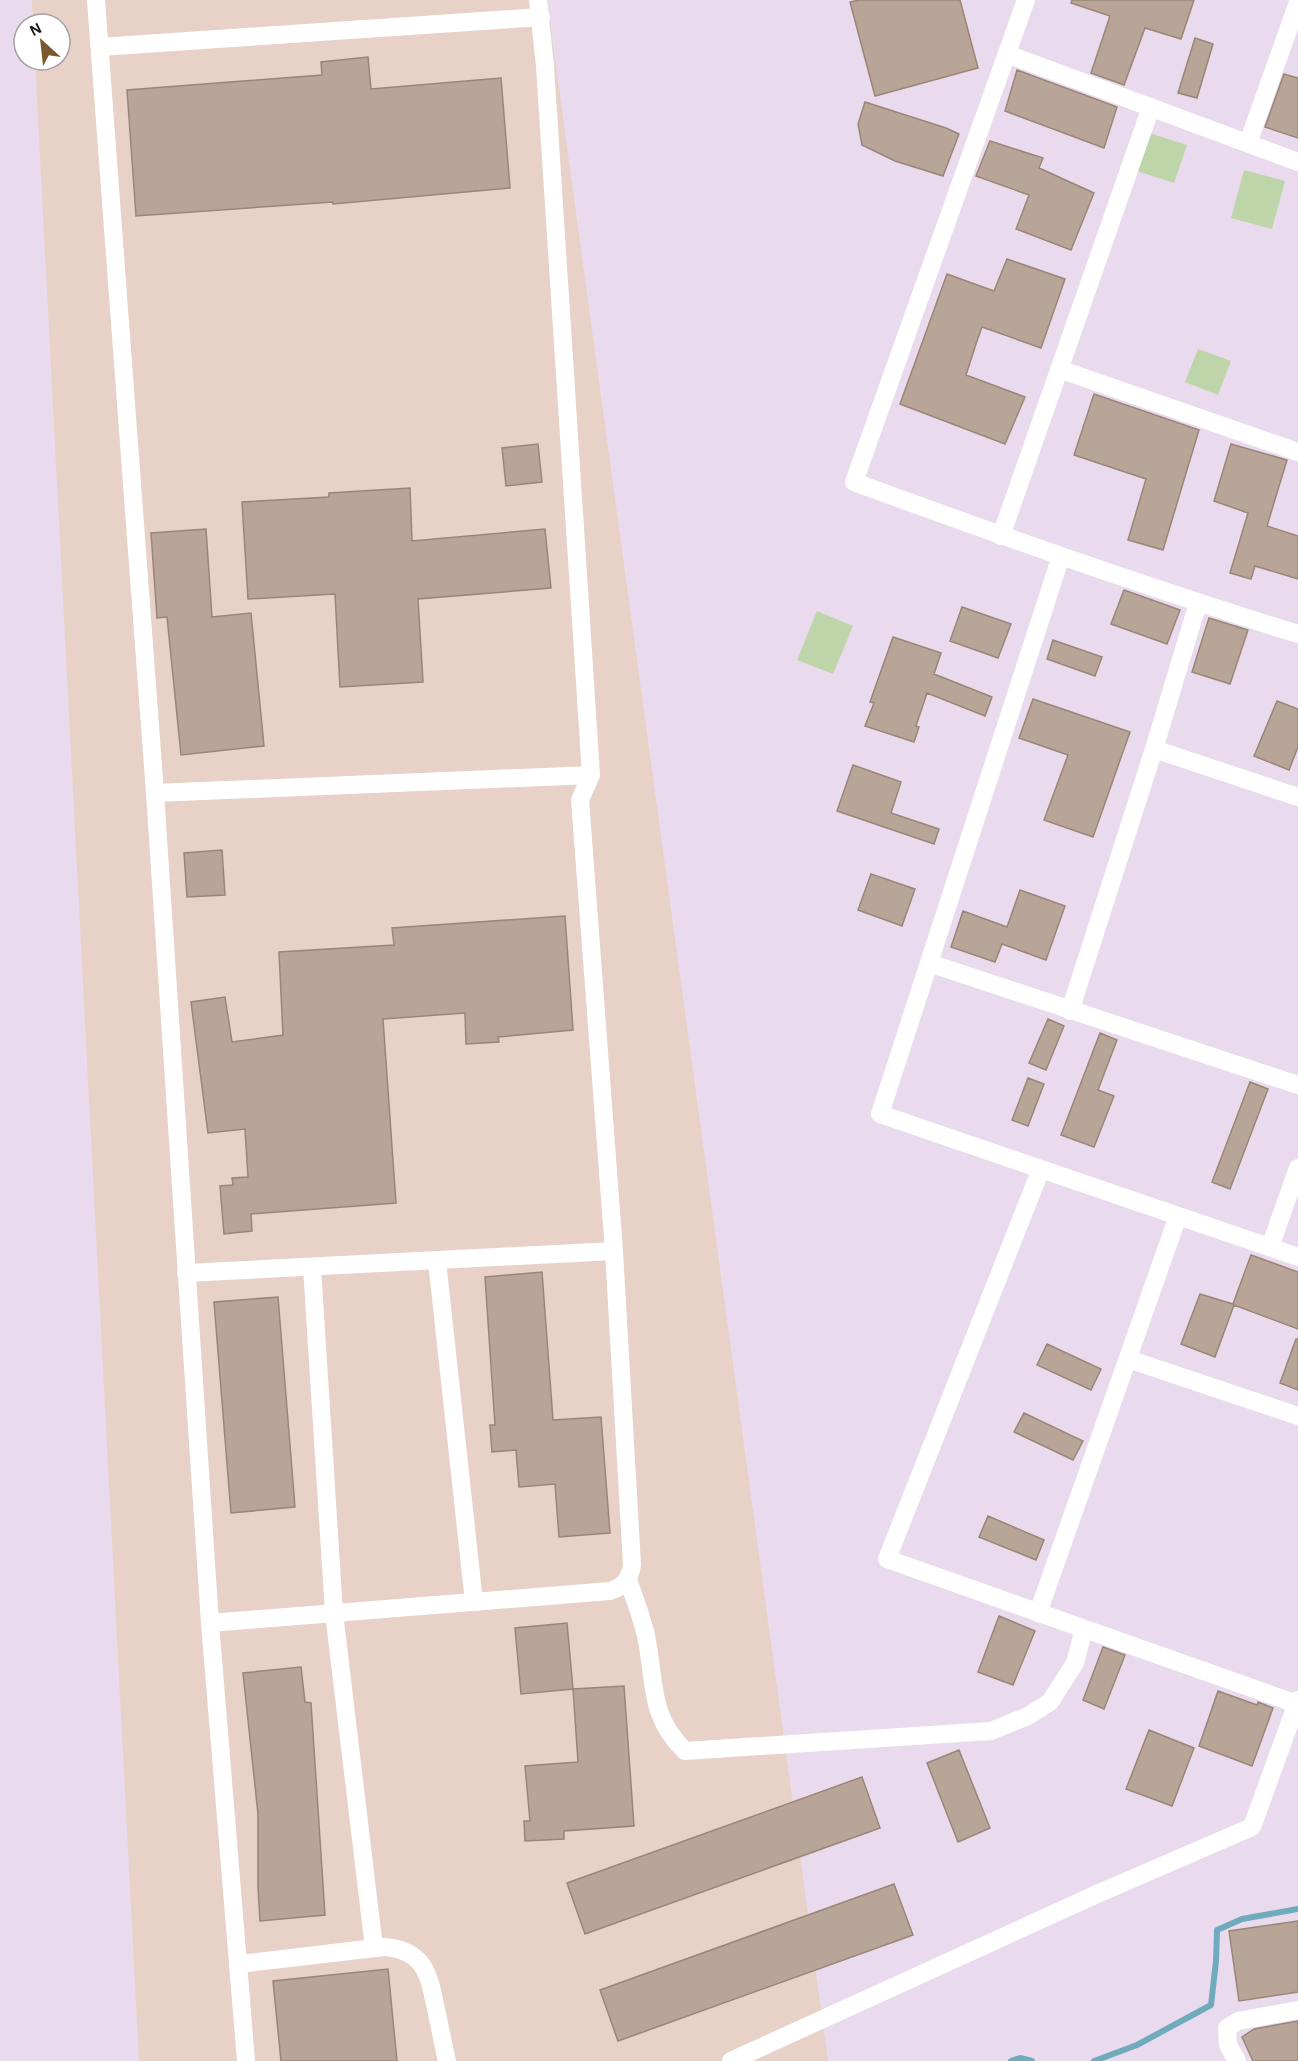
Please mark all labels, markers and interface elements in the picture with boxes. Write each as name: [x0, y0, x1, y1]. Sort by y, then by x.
north arrow: [12, 12, 72, 72]
text: N: [27, 20, 44, 39]

